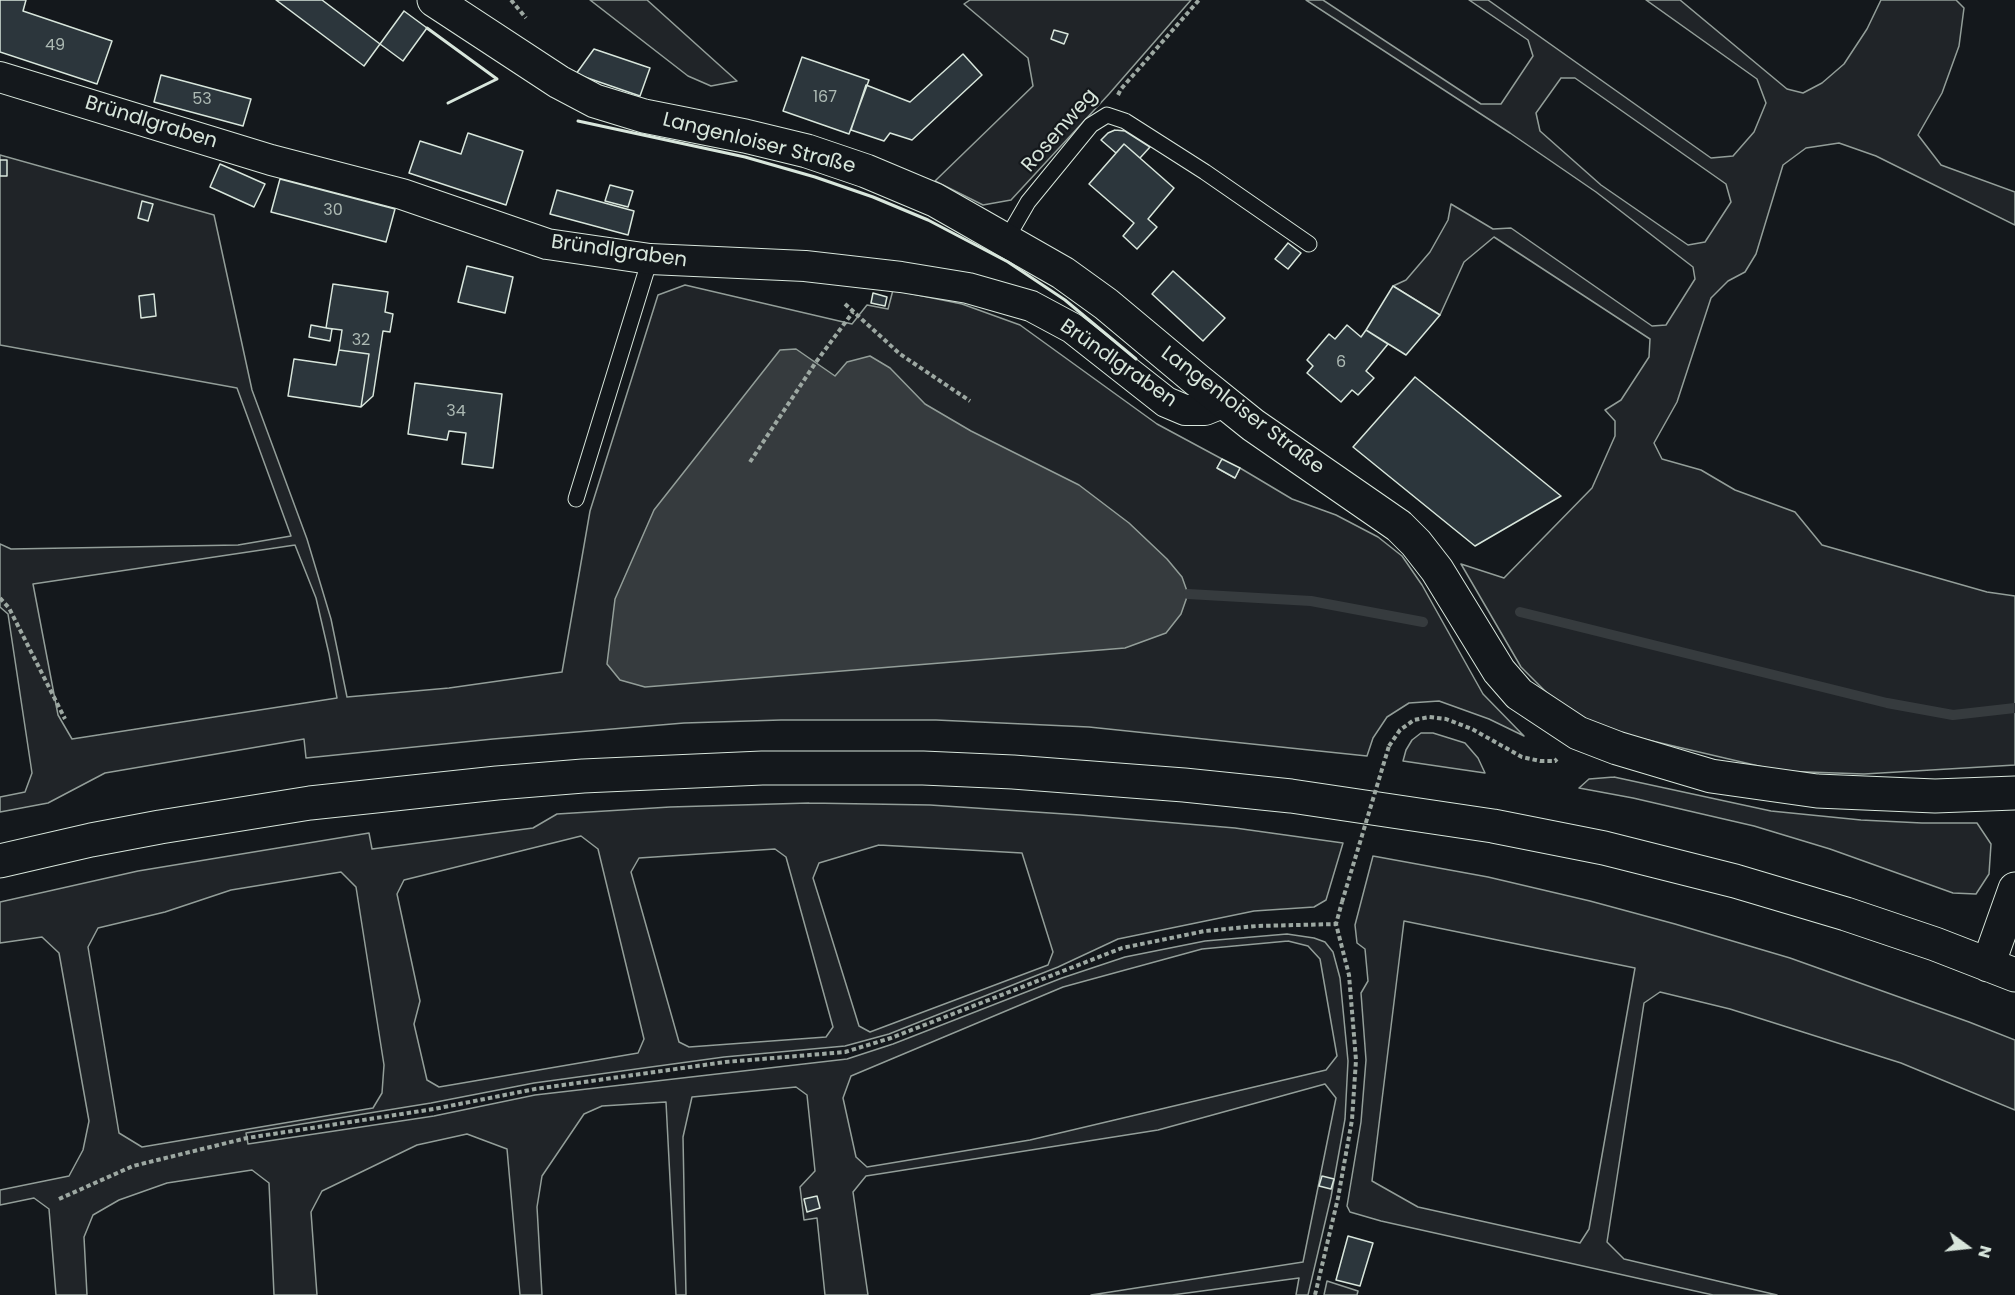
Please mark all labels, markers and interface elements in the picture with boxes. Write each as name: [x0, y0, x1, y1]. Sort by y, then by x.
house number: 49: [45, 36, 65, 56]
street label: Rosenweg: [1017, 84, 1103, 178]
house number: 167: [813, 88, 837, 108]
house number: 53: [192, 90, 212, 110]
street label: Bründlgraben: [82, 91, 220, 155]
street label: Langenloiser Straße: [660, 108, 858, 180]
house number: 30: [323, 201, 343, 221]
street label: Bründlgraben: [550, 231, 688, 273]
street label: Bründlgraben: [1055, 315, 1181, 413]
house number: 32: [352, 331, 370, 351]
street label: Langenloiser Straße: [1156, 342, 1328, 480]
house number: 6: [1336, 353, 1346, 373]
house number: 34: [446, 402, 466, 422]
north arrow: [1937, 1217, 1997, 1277]
text: N: [1972, 1243, 1998, 1261]

